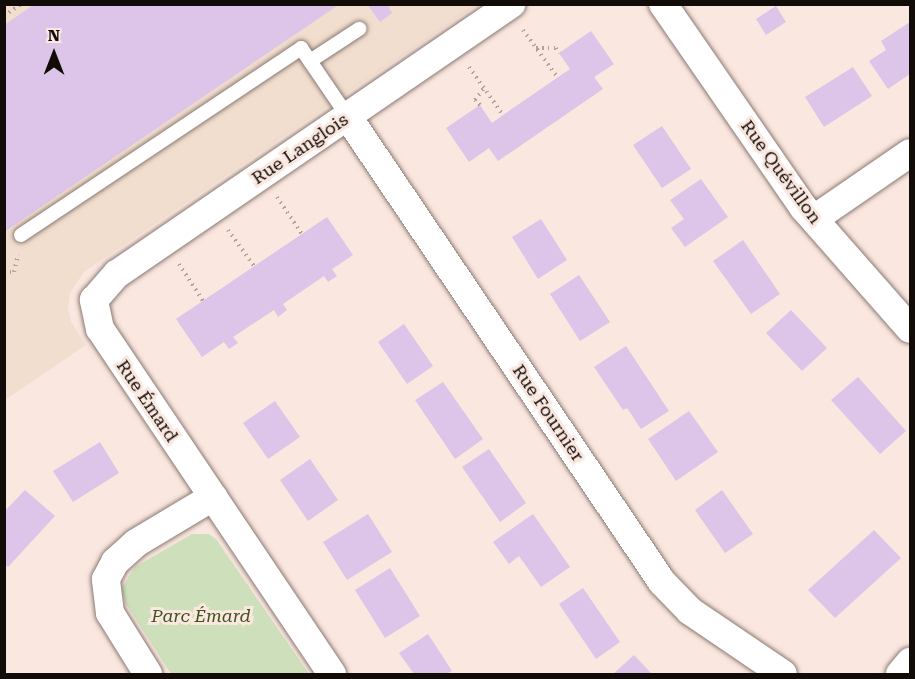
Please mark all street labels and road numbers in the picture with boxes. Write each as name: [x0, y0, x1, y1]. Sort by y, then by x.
street label: Rue Langlois: [248, 109, 352, 189]
street label: Rue Quévillon: [736, 116, 826, 228]
street label: Rue Émard: [112, 356, 182, 446]
street label: Rue Fournier: [508, 360, 588, 466]

